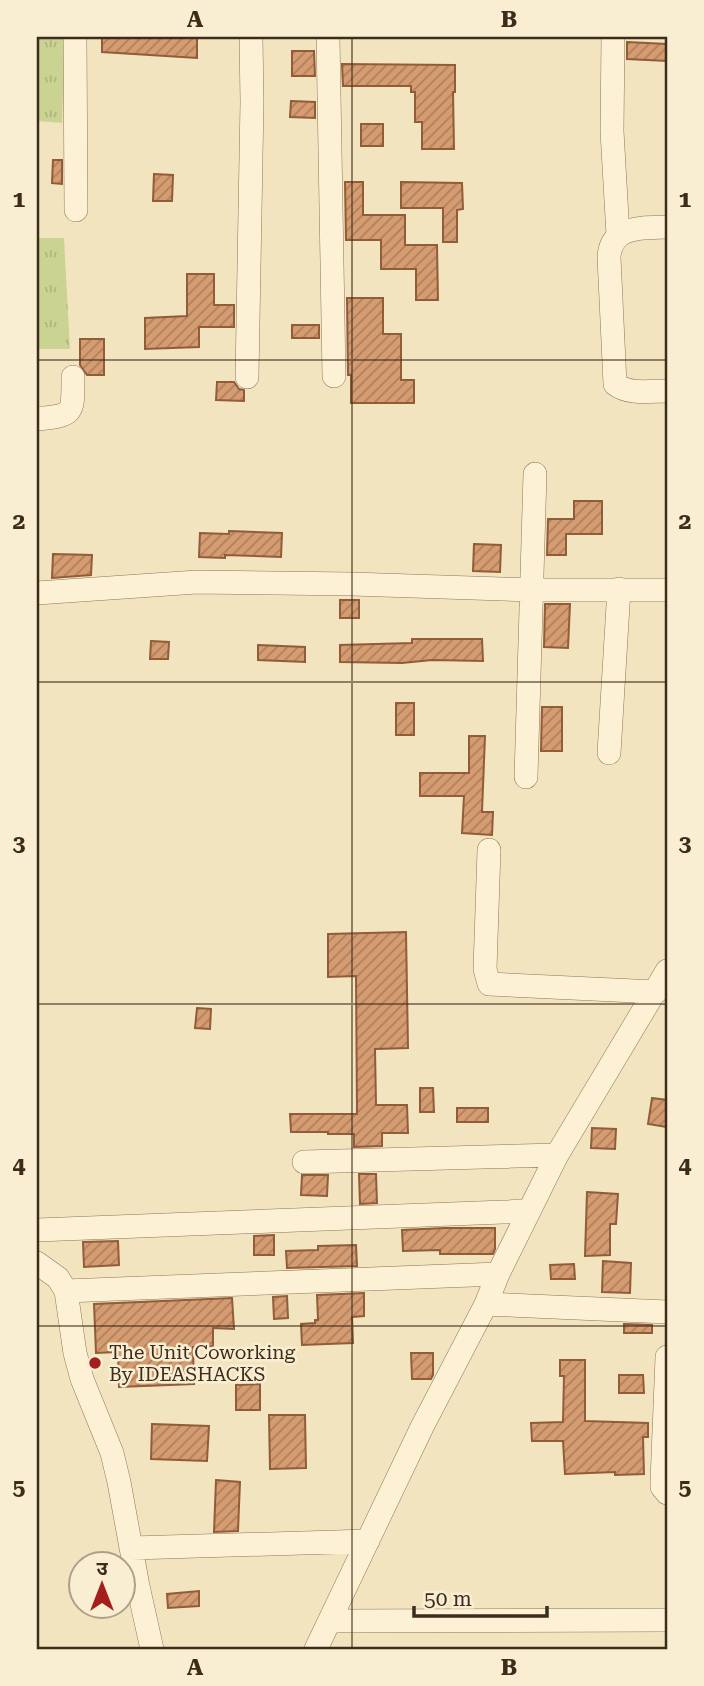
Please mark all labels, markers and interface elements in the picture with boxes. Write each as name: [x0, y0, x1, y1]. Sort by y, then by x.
text: A: [187, 6, 204, 33]
text: B: [501, 6, 517, 33]
text: 1: [13, 186, 26, 213]
text: 1: [679, 186, 692, 213]
text: 2: [13, 508, 25, 535]
text: 2: [679, 508, 691, 535]
text: 3: [13, 830, 26, 857]
text: 3: [679, 830, 692, 857]
text: 4: [13, 1152, 26, 1179]
text: 4: [679, 1152, 692, 1179]
place label: The Unit Coworking By IDEASHACKS: [109, 1341, 295, 1386]
marker: The Unit Coworking By IDEASHACKS: [87, 1355, 103, 1371]
text: 5: [13, 1474, 26, 1501]
text: 5: [679, 1474, 692, 1501]
north arrow: [66, 1550, 136, 1620]
text: उ: [96, 1557, 108, 1580]
scale bar: [414, 1574, 546, 1618]
text: 50 m: [424, 1587, 472, 1611]
text: A: [187, 1654, 204, 1681]
text: B: [501, 1654, 517, 1681]

